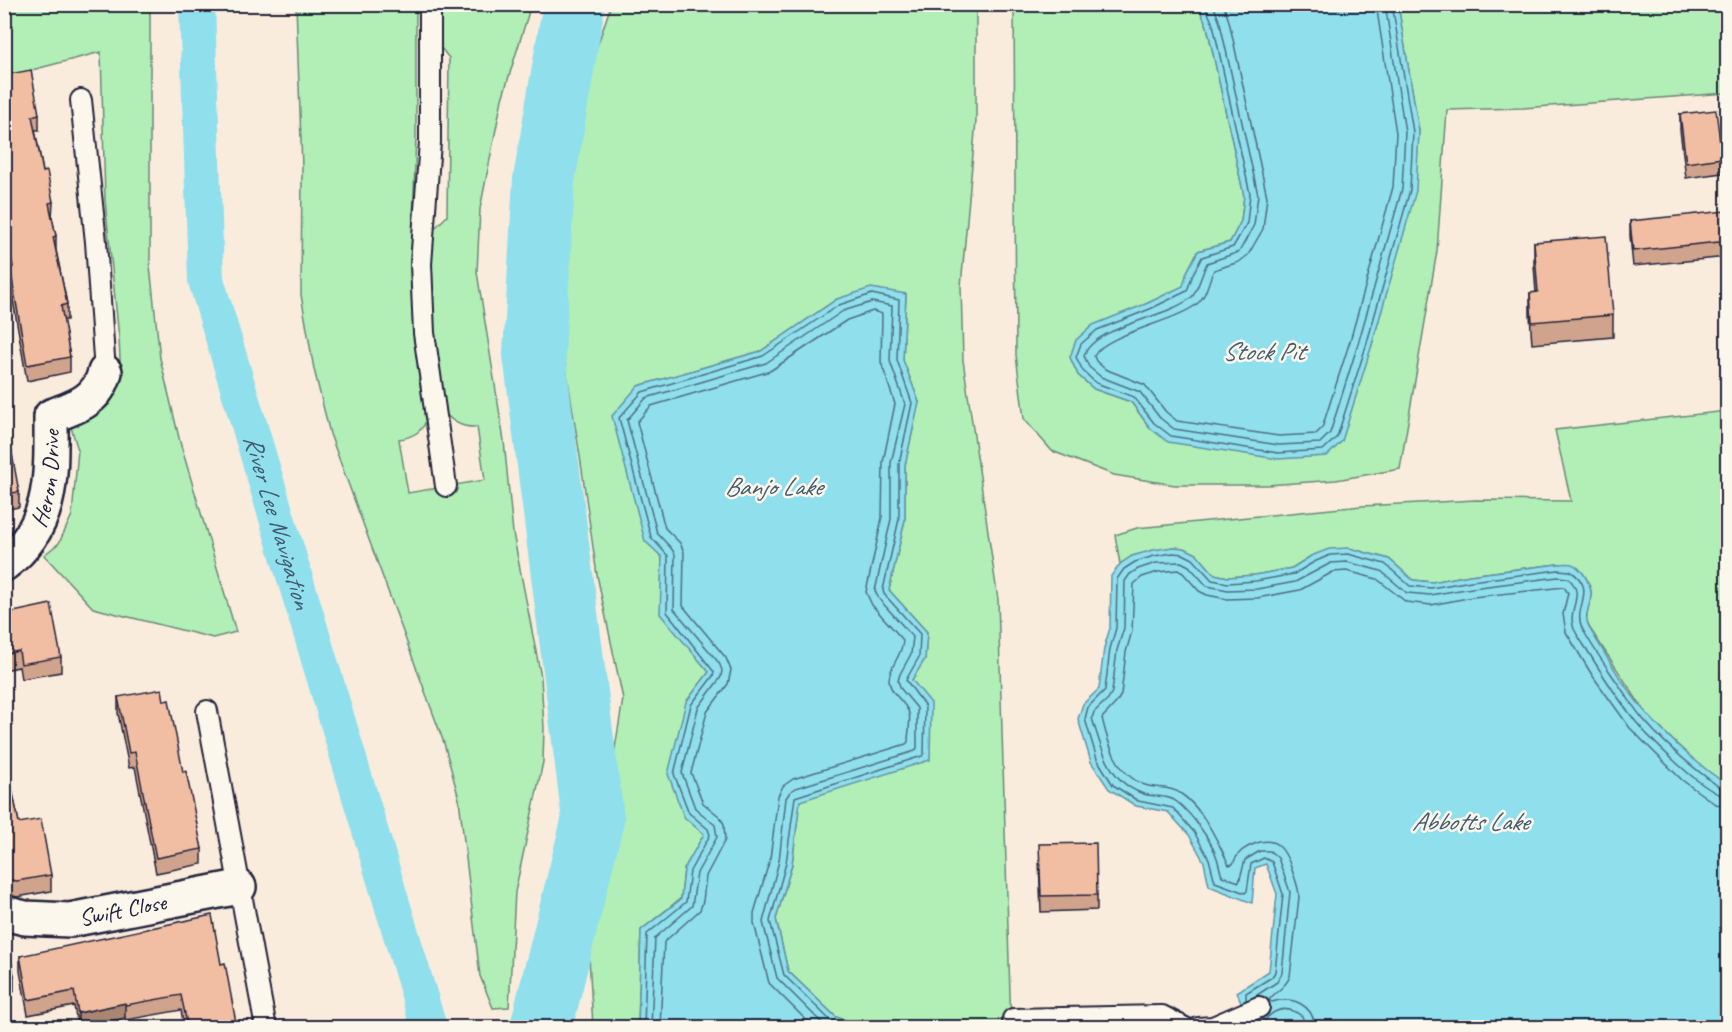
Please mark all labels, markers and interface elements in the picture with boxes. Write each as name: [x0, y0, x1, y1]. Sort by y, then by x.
water label: Stock Pit: [1222, 335, 1309, 368]
street label: Heron Drive: [23, 428, 66, 531]
water label: River Lee Navigation: [236, 431, 320, 614]
water label: Banjo Lake: [724, 470, 826, 503]
water label: Abbotts Lake: [1412, 805, 1532, 838]
street label: Swift Close: [76, 886, 171, 933]

